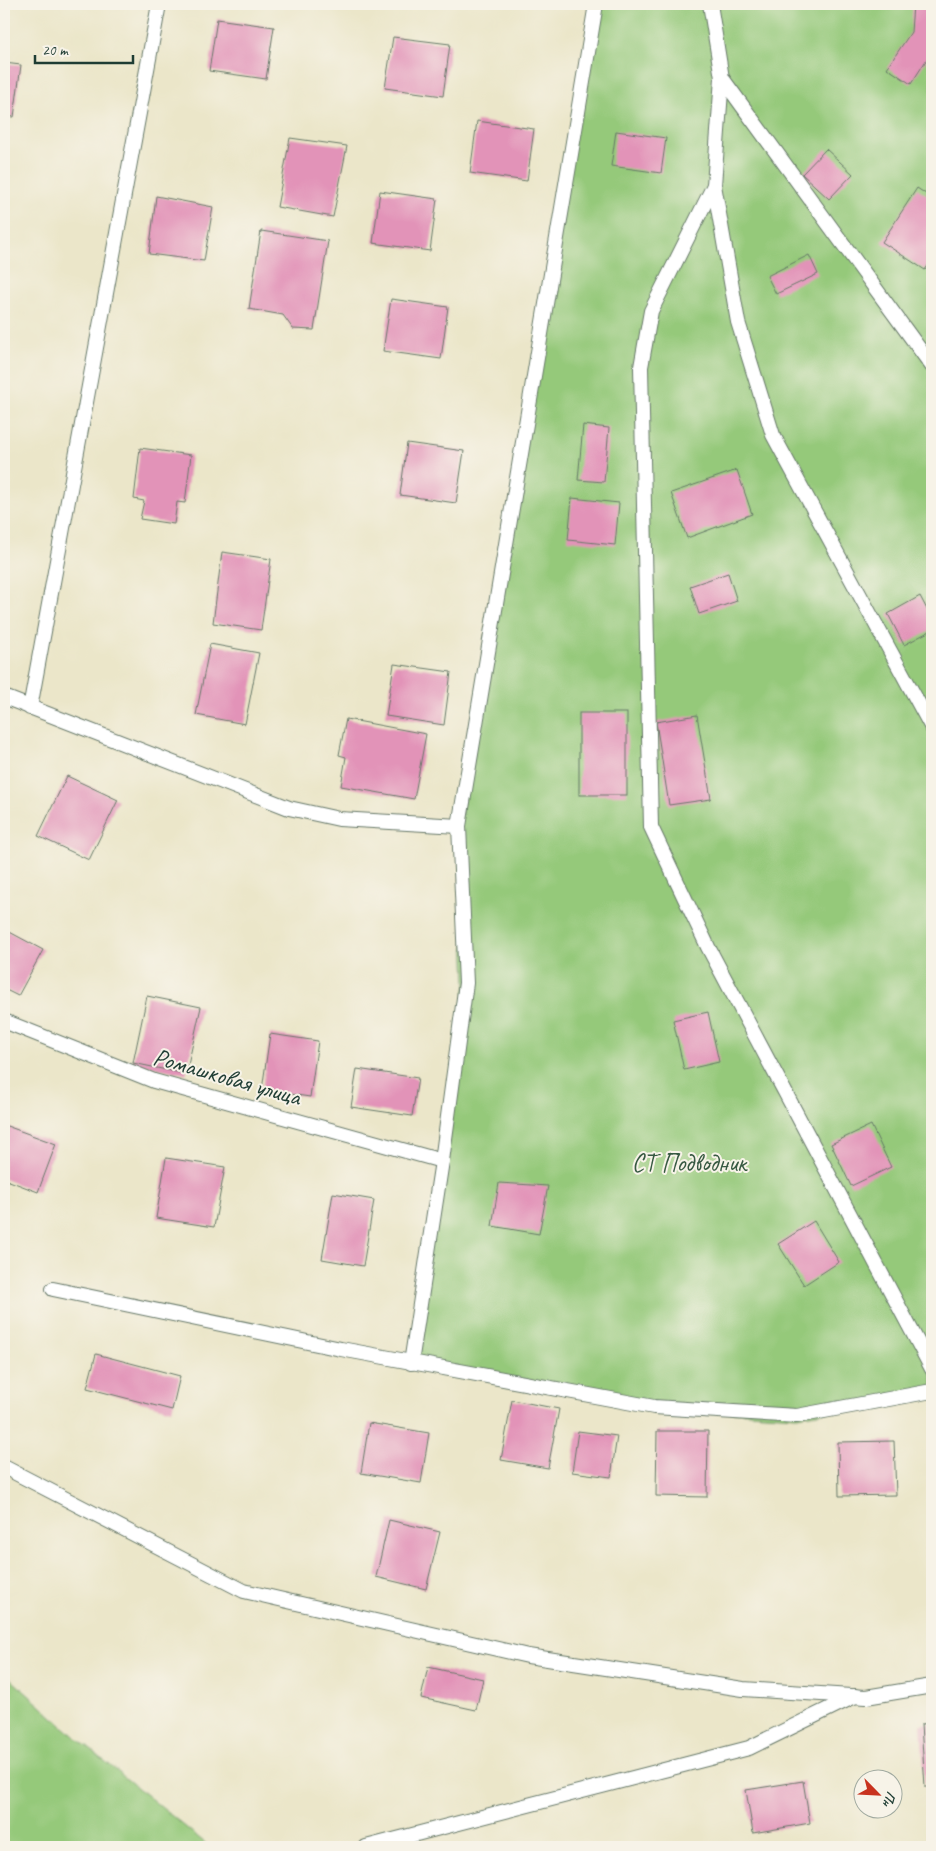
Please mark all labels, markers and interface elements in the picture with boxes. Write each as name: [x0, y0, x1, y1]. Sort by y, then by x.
scale bar: [35, 32, 132, 64]
text: 20 m: [42, 41, 69, 60]
street label: Ромашковая улица: [150, 1041, 306, 1114]
park label: СТ Подводник: [632, 1147, 748, 1179]
north arrow: [854, 1768, 904, 1818]
text: Пн: [878, 1789, 900, 1810]

